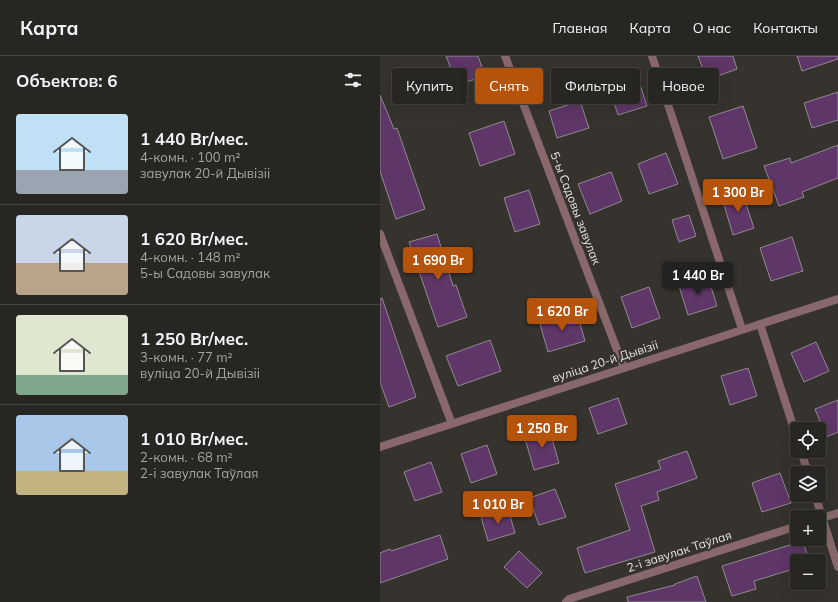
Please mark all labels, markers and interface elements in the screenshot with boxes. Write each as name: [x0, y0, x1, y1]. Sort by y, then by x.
text: Карта: [20, 16, 78, 40]
text: Главная: [553, 19, 608, 37]
text: Карта: [630, 19, 671, 37]
text: О нас: [693, 19, 731, 37]
text: Контакты: [753, 19, 818, 37]
chip: Купить: [392, 68, 467, 104]
chip: Снять: [475, 68, 543, 104]
chip: Фильтры: [551, 68, 640, 104]
chip: Новое: [648, 68, 719, 104]
icon: filters: [342, 69, 364, 91]
text: Объектов: 6: [16, 70, 117, 91]
text: 1 440 Br/мес.: [140, 128, 248, 149]
icon: home: [48, 130, 96, 178]
text: 4-комн. · 100 m²: [140, 149, 240, 165]
street label: 5-ы Садовы завулак: [548, 149, 605, 267]
text: завулак 20-й Дывізіі: [140, 165, 270, 181]
pin: 1 300 Br: [697, 179, 779, 213]
text: 1 300 Br: [712, 184, 764, 200]
text: 1 620 Br/мес.: [140, 228, 248, 249]
icon: home: [48, 231, 96, 279]
pin: 1 690 Br: [397, 247, 479, 281]
text: 4-комн. · 148 m²: [140, 249, 240, 265]
text: 1 690 Br: [412, 252, 464, 268]
pin: 1 440 Br: [657, 262, 739, 296]
text: 5-ы Садовы завулак: [140, 265, 270, 281]
text: 1 440 Br: [672, 267, 724, 283]
pin: 1 620 Br: [521, 298, 603, 332]
text: 1 620 Br: [536, 303, 588, 319]
text: 1 250 Br/мес.: [140, 328, 248, 349]
icon: home: [48, 331, 96, 379]
street label: вуліца 20-й Дывізіі: [550, 337, 660, 385]
text: 3-комн. · 77 m²: [140, 349, 233, 365]
text: вуліца 20-й Дывізіі: [140, 365, 260, 381]
pin: 1 250 Br: [501, 415, 583, 449]
text: 1 250 Br: [516, 420, 568, 436]
map controls: [790, 422, 826, 590]
button: locate: [790, 422, 826, 458]
text: 1 010 Br/мес.: [140, 428, 248, 449]
icon: home: [48, 431, 96, 479]
text: 2-комн. · 68 m²: [140, 449, 233, 465]
text: 2-і завулак Таўлая: [140, 465, 259, 481]
button: layers: [790, 466, 826, 502]
pin: 1 010 Br: [457, 491, 539, 525]
text: 1 010 Br: [472, 496, 524, 512]
button: +: [790, 510, 826, 546]
street label: 2-і завулак Таўлая: [625, 527, 733, 575]
button: −: [790, 554, 826, 590]

